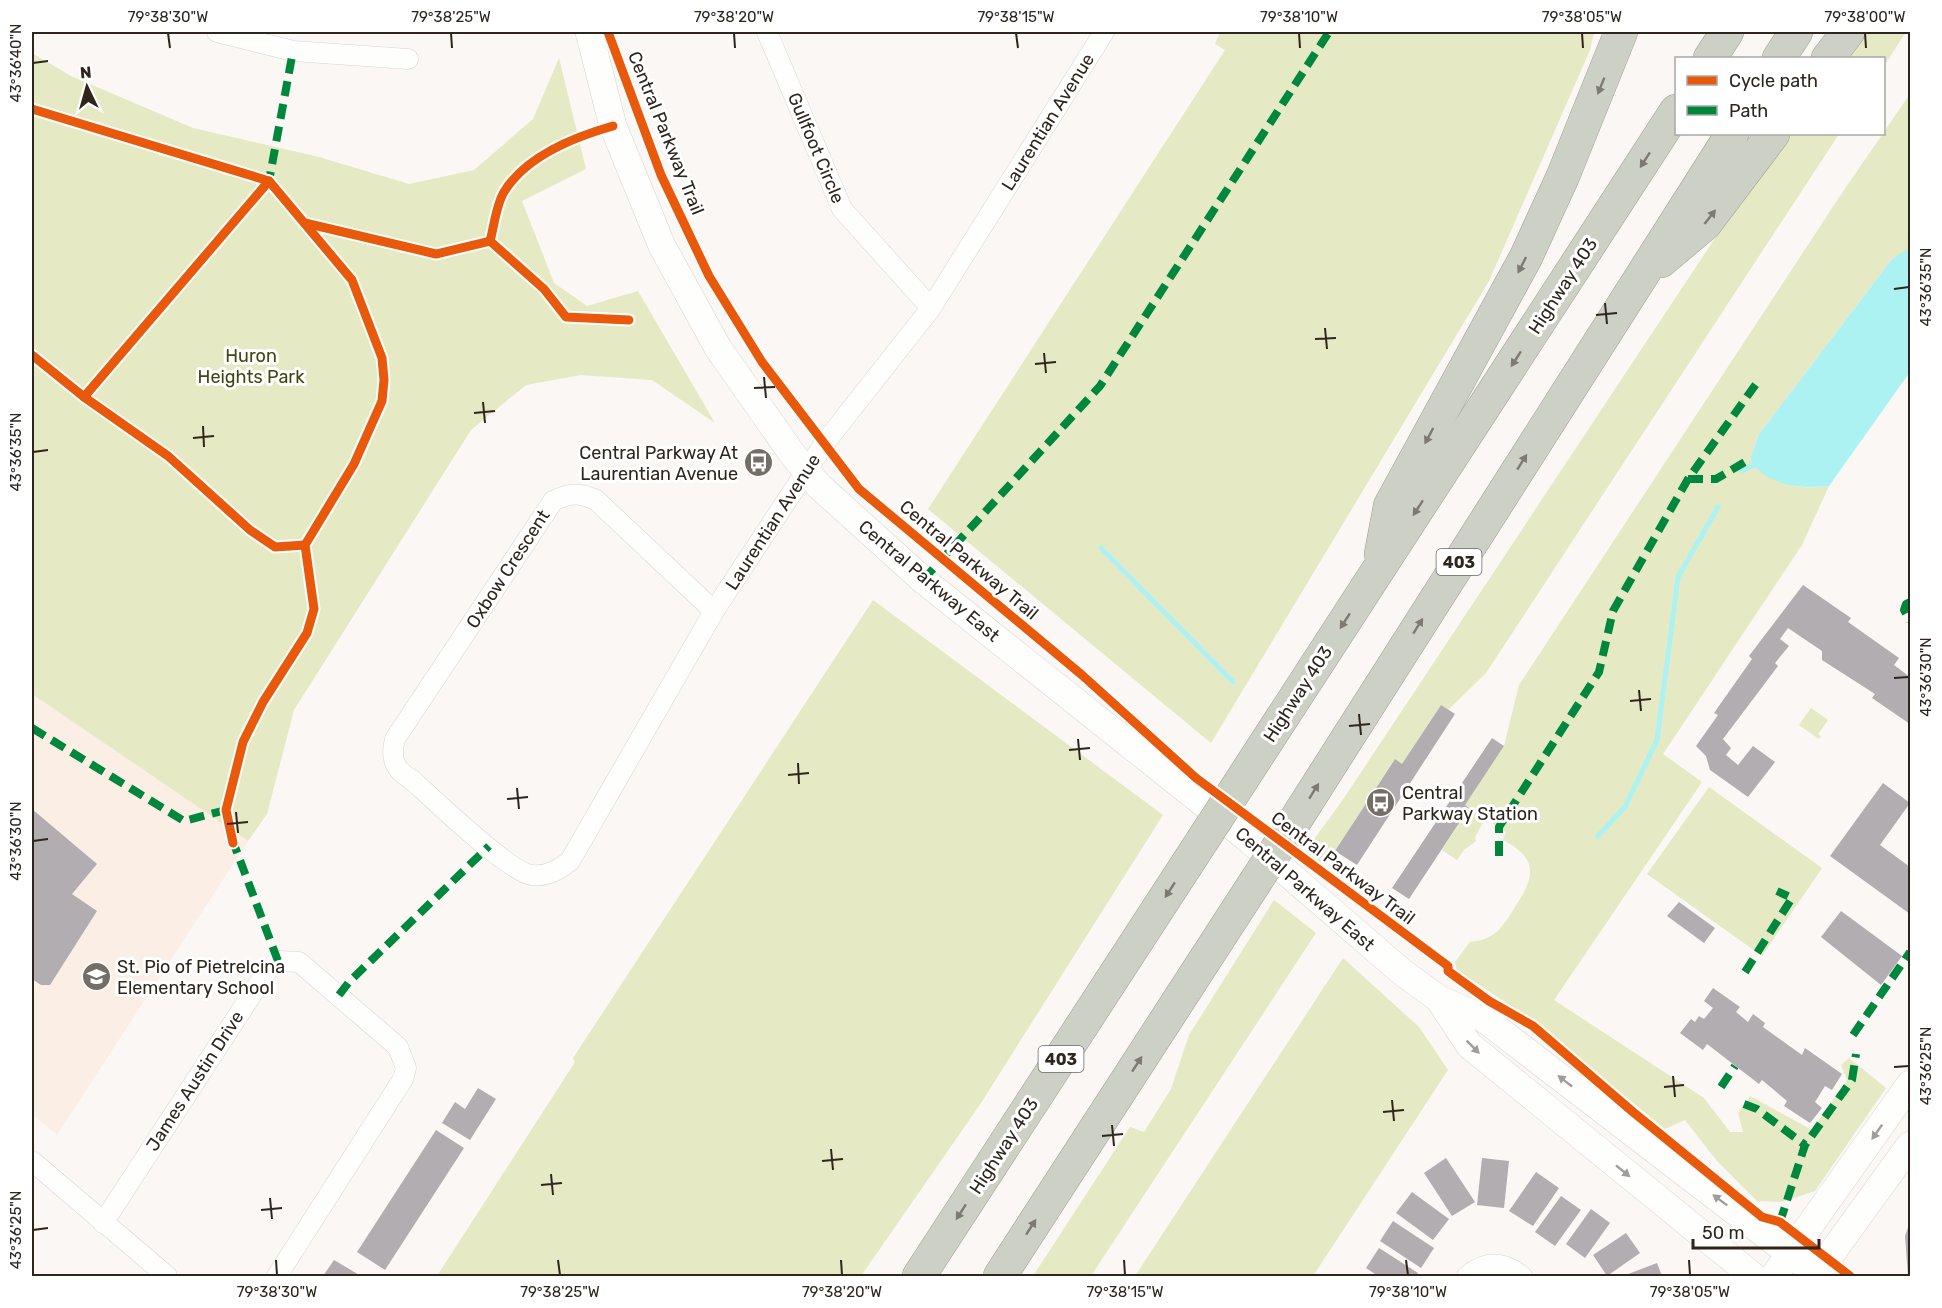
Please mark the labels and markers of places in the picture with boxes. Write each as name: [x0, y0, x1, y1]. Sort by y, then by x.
place label: Central Parkway At Laurentian Avenue: [579, 442, 738, 485]
bus stop icon: Central Parkway At Laurentian Avenue: [743, 447, 775, 479]
place label: Central Parkway Station: [1402, 782, 1538, 825]
bus stop icon: Central Parkway Station: [1365, 787, 1397, 819]
place label: St. Pio of Pietrelcina Elementary School: [117, 956, 285, 999]
school or university icon: St. Pio of Pietrelcina Elementary School: [80, 961, 112, 993]

